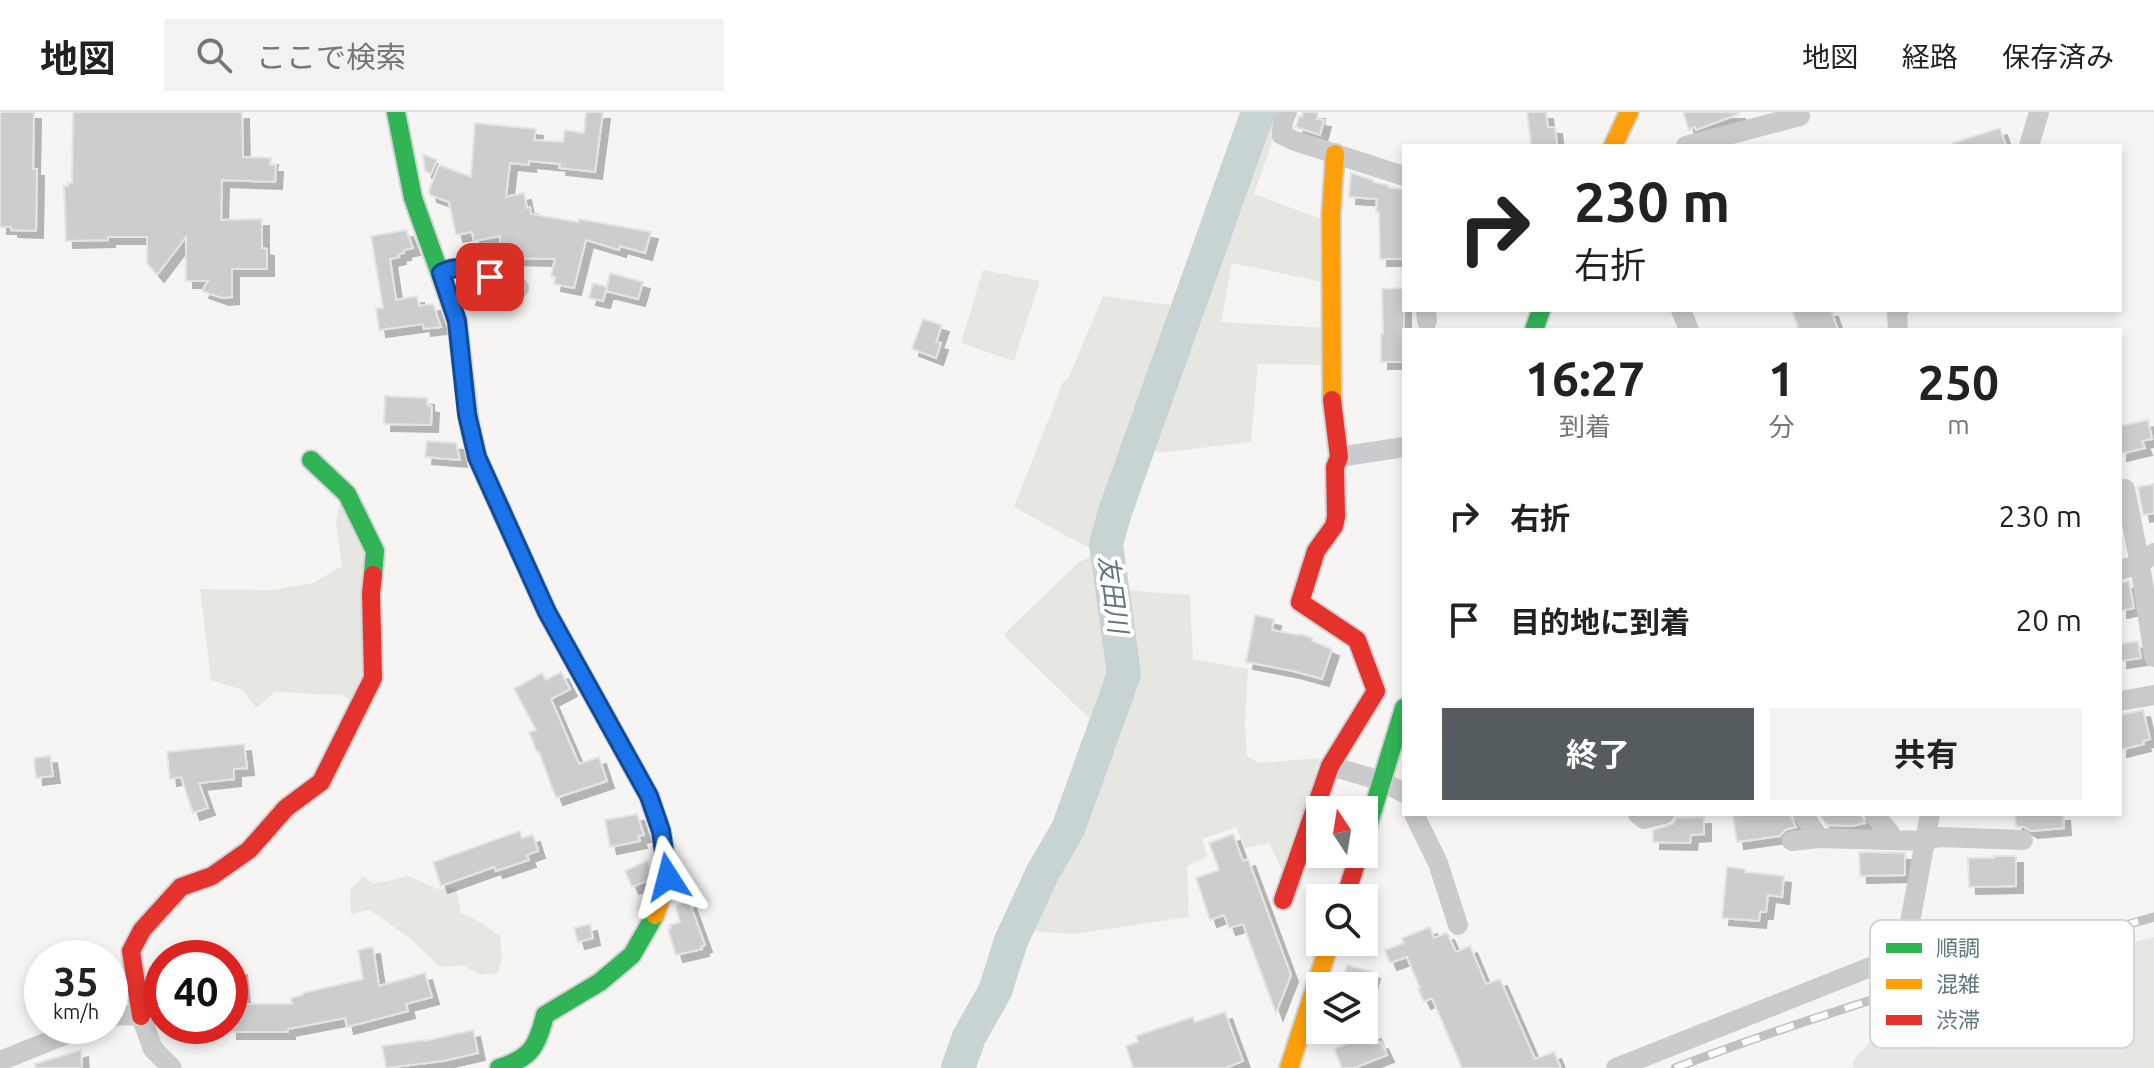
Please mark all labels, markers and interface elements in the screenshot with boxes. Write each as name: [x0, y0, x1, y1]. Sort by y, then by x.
search box: [164, 19, 724, 91]
icon: search: [192, 33, 236, 77]
text: 地図: [40, 37, 116, 79]
text: ここで検索: [256, 40, 406, 74]
text: 地図: [1802, 41, 1858, 72]
text: 経路: [1902, 41, 1958, 72]
text: 保存済み: [2002, 41, 2114, 72]
text: 230 m: [1574, 170, 1730, 233]
icon: right: [1442, 176, 1546, 280]
pin: [456, 243, 524, 311]
text: 右折: [1574, 244, 1646, 285]
icon: arrive: [468, 255, 512, 299]
text: 16:27: [1525, 351, 1645, 405]
text: 1: [1768, 351, 1795, 405]
text: 250: [1918, 355, 1999, 409]
text: m: [1947, 410, 1970, 439]
text: 到着: [1559, 412, 1611, 441]
text: 分: [1768, 412, 1794, 441]
icon: right: [1442, 494, 1486, 538]
text: 230 m: [1998, 499, 2082, 533]
text: 右折: [1510, 501, 1570, 535]
water label: 友田川: [1094, 553, 1134, 638]
icon: arrive: [1442, 598, 1486, 642]
text: 20 m: [2015, 603, 2082, 637]
text: 目的地に到着: [1510, 605, 1690, 639]
button: 終了: [1442, 708, 1754, 800]
button: 共有: [1770, 708, 2082, 800]
north arrow: [1306, 796, 1378, 868]
map controls: [1306, 796, 1378, 1044]
position arrow: [626, 835, 710, 919]
button: search: [1306, 884, 1378, 956]
legend: [1870, 920, 2134, 1048]
text: 順調: [1936, 935, 1980, 960]
speed limit sign: 40: [144, 940, 248, 1044]
text: 35: [53, 959, 99, 1004]
text: 混雑: [1936, 971, 1980, 996]
button: layers: [1306, 972, 1378, 1044]
text: km/h: [53, 1000, 99, 1023]
text: 渋滞: [1936, 1007, 1980, 1032]

